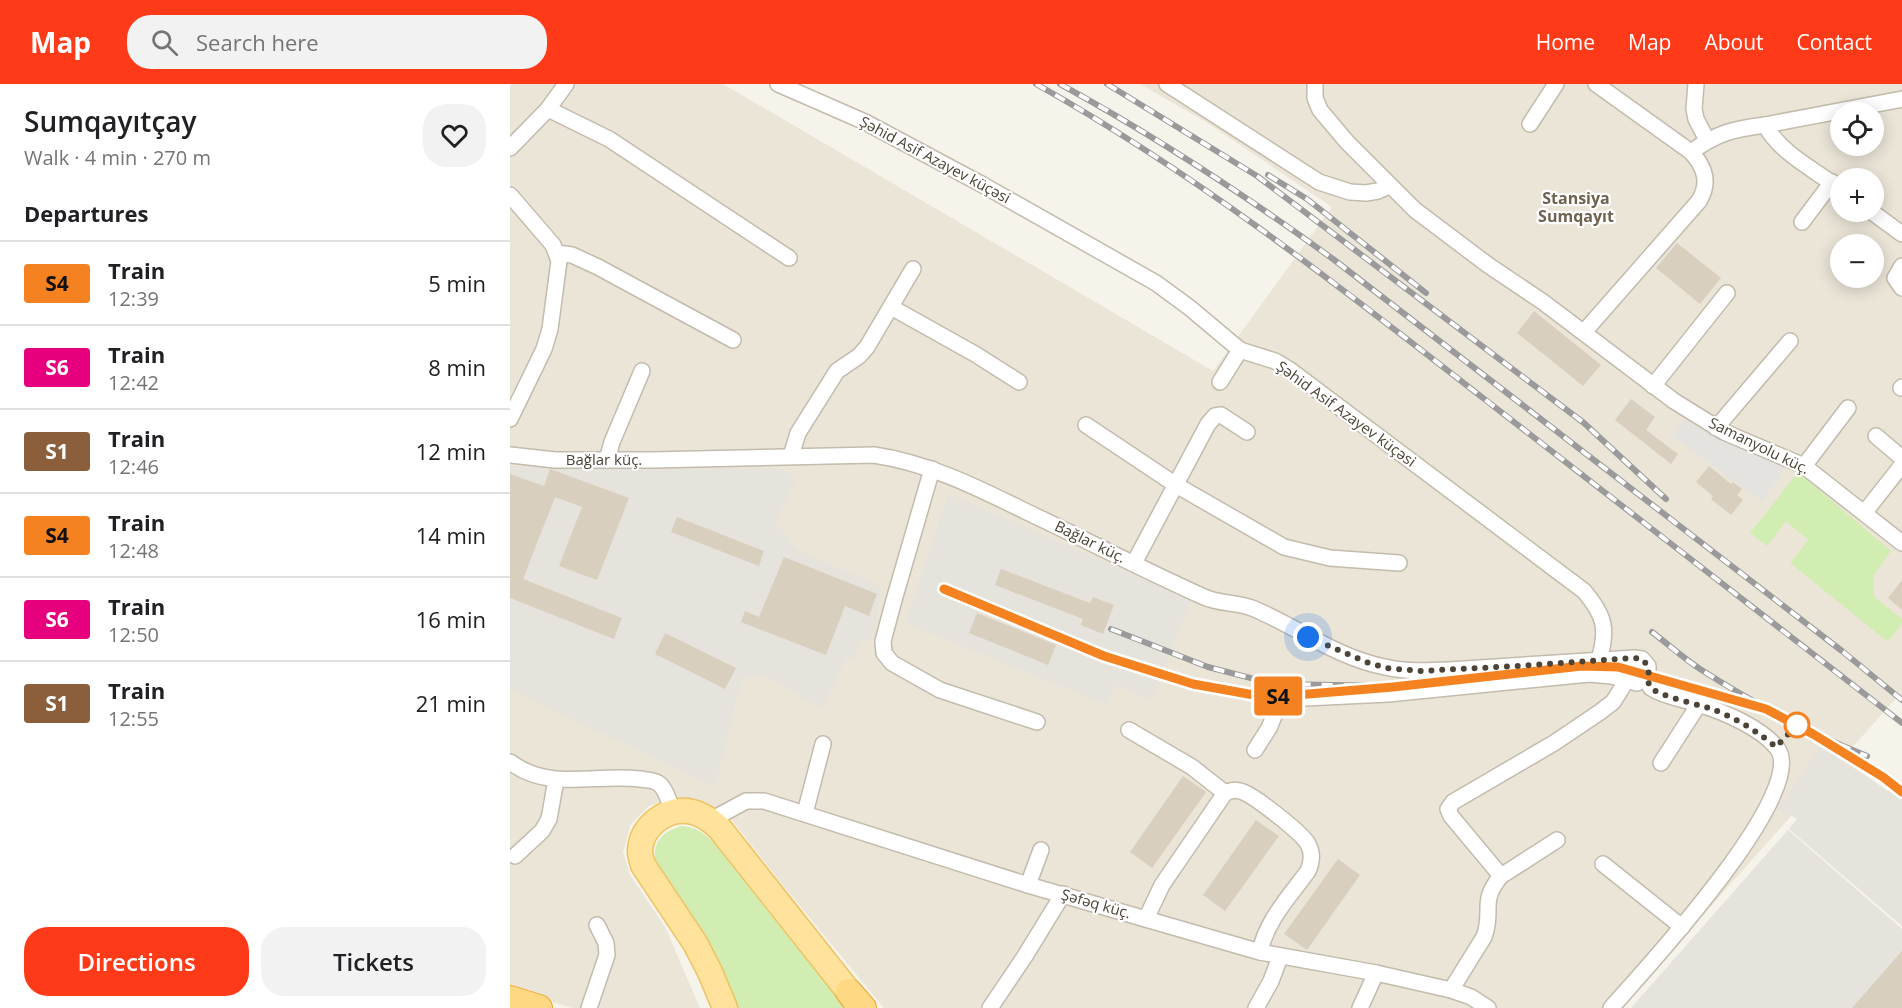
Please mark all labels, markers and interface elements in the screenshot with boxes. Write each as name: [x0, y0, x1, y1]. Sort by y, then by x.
search box: [127, 15, 547, 69]
text: Map: [30, 23, 91, 61]
icon: search: [148, 26, 181, 59]
text: Search here: [196, 27, 319, 57]
text: Home: [1536, 28, 1595, 56]
text: Map: [1628, 28, 1671, 56]
text: About: [1704, 28, 1764, 56]
text: Contact: [1797, 28, 1872, 56]
text: Sumqayıtçay: [24, 102, 197, 140]
map controls: [1830, 102, 1884, 288]
button: locate: [1830, 102, 1884, 156]
button: heart: [423, 104, 486, 167]
street label: Şəhid Asif Azayev küçəsi: [857, 111, 1014, 207]
text: Walk · 4 min · 270 m: [24, 144, 211, 171]
button: +: [1830, 168, 1884, 222]
district label: Stansiya Sumqayıt: [1538, 187, 1614, 227]
text: Departures: [24, 198, 148, 228]
button: −: [1830, 234, 1884, 288]
text: Train: [108, 255, 165, 285]
text: 5 min: [428, 268, 486, 298]
text: S4: [45, 269, 69, 297]
text: 12:39: [108, 285, 159, 312]
text: Train: [108, 339, 165, 369]
text: 8 min: [428, 352, 486, 382]
text: S6: [45, 353, 69, 381]
street label: Şəhid Asif Azayev küçəsi: [1273, 356, 1420, 471]
text: 12:42: [108, 369, 159, 396]
street label: Samanyolu küç.: [1706, 412, 1813, 478]
text: Train: [108, 423, 165, 453]
text: 12 min: [416, 436, 486, 466]
text: S1: [45, 437, 69, 465]
street label: Bağlar küç.: [566, 449, 642, 469]
text: 12:46: [108, 453, 159, 480]
text: Train: [108, 507, 165, 537]
street label: Bağlar küç.: [1052, 515, 1129, 567]
text: 14 min: [416, 520, 486, 550]
text: S4: [45, 521, 69, 549]
text: 12:48: [108, 537, 159, 564]
text: Train: [108, 591, 165, 621]
text: 16 min: [416, 604, 486, 634]
text: S6: [45, 605, 69, 633]
text: 12:50: [108, 621, 159, 648]
your location: [1293, 622, 1323, 652]
text: Train: [108, 675, 165, 705]
line badge: S4: [1251, 676, 1305, 716]
text: S4: [1266, 682, 1290, 710]
text: 21 min: [416, 688, 486, 718]
text: S1: [45, 689, 69, 717]
text: 12:55: [108, 705, 159, 732]
unlabelled marker: [1784, 712, 1810, 738]
street label: Şəfəq küç.: [1059, 884, 1133, 922]
button: Directions: [24, 927, 249, 996]
button: Tickets: [261, 927, 486, 996]

